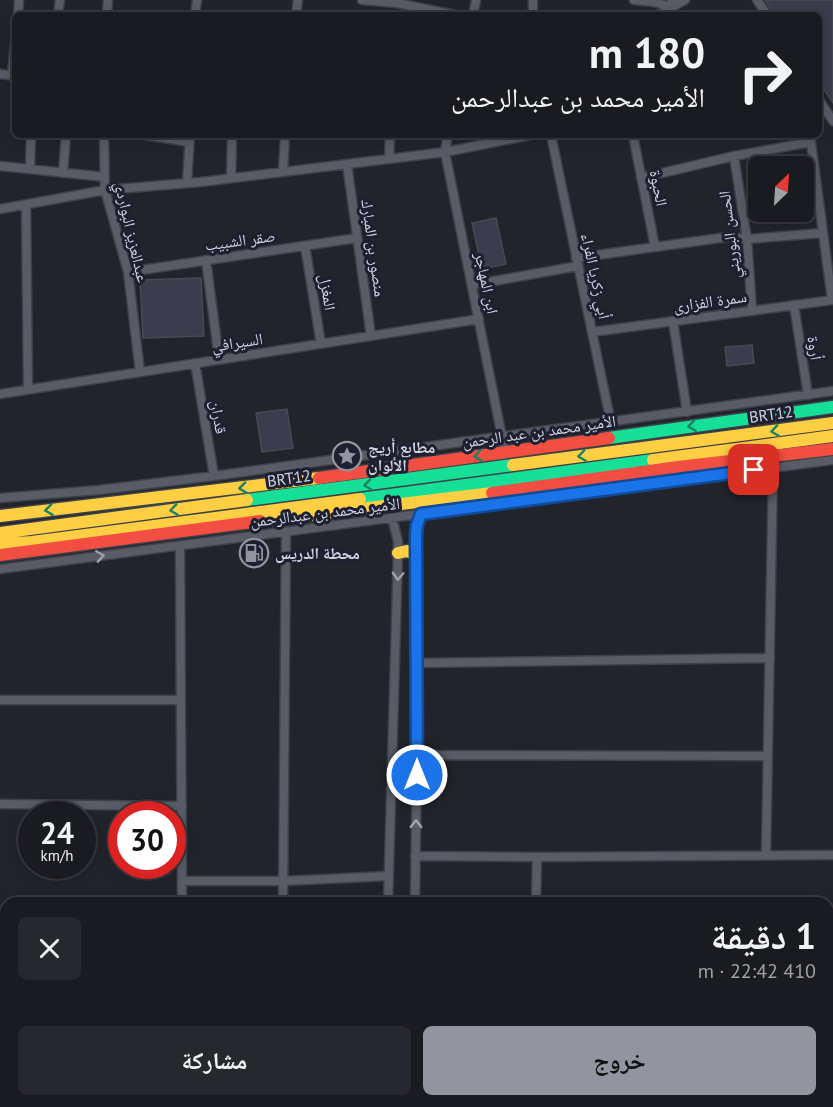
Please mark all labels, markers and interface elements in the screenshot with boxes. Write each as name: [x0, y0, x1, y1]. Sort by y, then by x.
text: 180 m: [589, 25, 705, 80]
icon: right: [726, 36, 804, 114]
text: الأمير محمد بن عبدالرحمن: [451, 80, 705, 114]
north arrow: [748, 156, 814, 222]
map controls: [748, 156, 814, 222]
street label: الحبوة: [646, 168, 672, 208]
street label: عبدالعزيز البواردي: [108, 180, 153, 285]
street label: الحسن البوريني: [714, 189, 747, 280]
street label: منصور بن المبارك: [356, 198, 391, 298]
street label: صقر الشبيب: [204, 225, 276, 255]
street label: أبي زكريا الفراء: [574, 231, 615, 321]
street label: ابن المهاجر: [470, 249, 503, 316]
street label: المغزل: [314, 272, 341, 312]
street label: سمرة الفزارى: [672, 286, 748, 317]
street label: السيرافي: [210, 328, 265, 359]
street label: أروة: [803, 335, 827, 361]
street label: قدران: [206, 399, 232, 435]
street label: BRT12: [748, 401, 794, 427]
street label: الأمير محمد بن عبد الرحمن: [461, 410, 617, 453]
one-way arrow: [687, 420, 696, 432]
one-way arrow: [770, 424, 780, 436]
place label: مطابع أريج الألوان: [368, 437, 435, 475]
place icon: مطابع أريج الألوان: [331, 440, 363, 472]
pin: [728, 444, 779, 495]
one-way arrow: [473, 450, 483, 462]
one-way arrow: [577, 450, 586, 462]
icon: arrive: [737, 453, 770, 486]
street label: BRT12: [266, 465, 312, 491]
one-way arrow: [363, 478, 372, 490]
one-way arrow: [238, 481, 248, 493]
street label: الأمير محمد بن عبدالرحمن: [249, 493, 401, 532]
one-way arrow: [45, 504, 54, 516]
one-way arrow: [170, 504, 179, 516]
fuel station icon: محطة الدريس: [238, 537, 270, 569]
place label: محطة الدريس: [275, 543, 360, 563]
one-way arrow: [95, 551, 104, 563]
one-way arrow: [391, 571, 404, 580]
position arrow: [385, 743, 449, 807]
speed limit sign: 30: [108, 801, 186, 879]
text: 24: [40, 813, 74, 852]
one-way arrow: [410, 819, 422, 828]
text: km/h: [41, 846, 73, 865]
text: 1 دقيقة: [711, 912, 816, 959]
button: close: [18, 917, 81, 980]
text: 410 m · 22:42: [698, 958, 816, 984]
button: مشاركة: [18, 1026, 411, 1095]
button: خروج: [423, 1026, 816, 1095]

